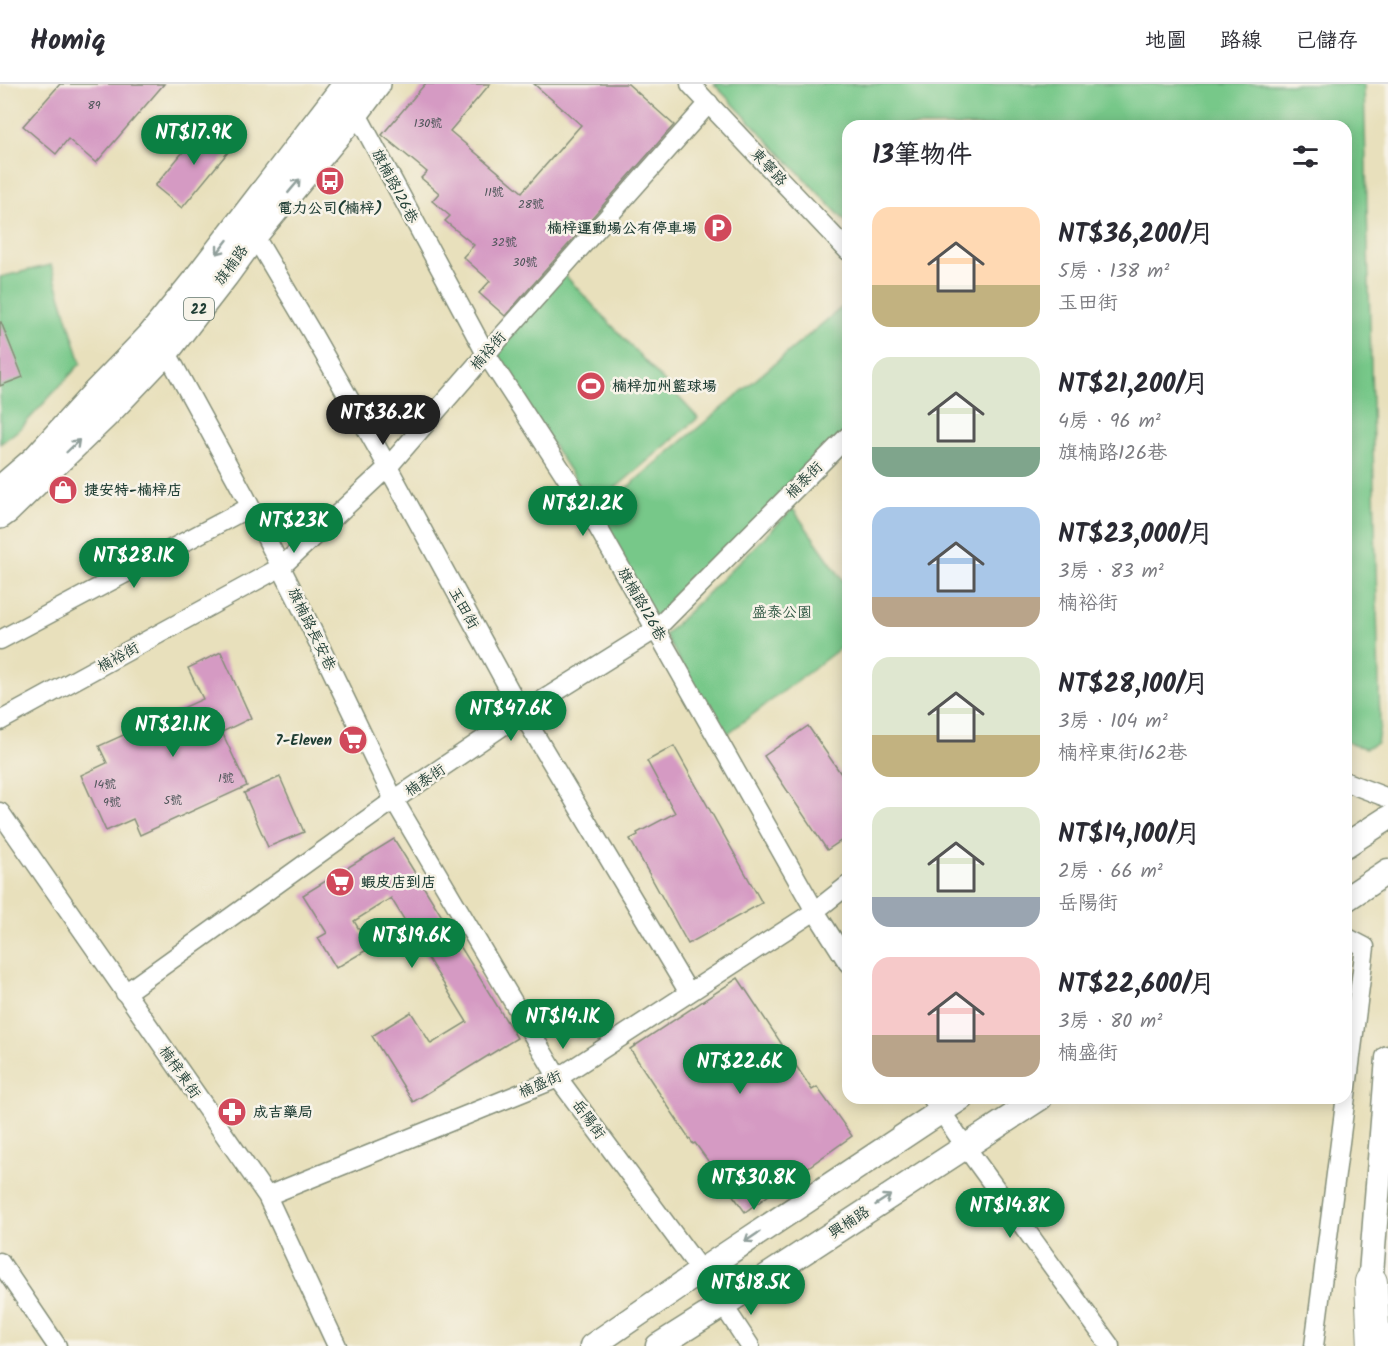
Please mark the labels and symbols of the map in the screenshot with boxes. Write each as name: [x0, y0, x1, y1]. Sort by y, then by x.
house number: 89: [87, 96, 101, 115]
house number: 130號: [414, 114, 442, 133]
pin: NT$17.9K: [132, 115, 256, 166]
street label: 東寧路: [744, 143, 792, 192]
street label: 旗楠路126巷: [364, 145, 424, 228]
bus stop icon: 電力公司(楠梓): [314, 165, 346, 197]
one-way arrow: [288, 178, 301, 194]
house number: 11號: [484, 183, 504, 202]
house number: 28號: [518, 195, 544, 214]
place label: 電力公司(楠梓): [277, 197, 383, 221]
parking icon: 楠梓運動場公有停車場: [702, 212, 734, 244]
place label: 楠梓運動場公有停車場: [547, 217, 697, 241]
house number: 32號: [491, 233, 517, 252]
one-way arrow: [216, 239, 229, 255]
street label: 旗楠路: [209, 240, 255, 291]
house number: 30號: [513, 253, 537, 272]
road number: 22: [184, 298, 214, 320]
street label: 楠裕街: [465, 327, 513, 377]
sports icon: 楠梓加州籃球場: [575, 370, 607, 402]
place label: 楠梓加州籃球場: [612, 375, 717, 399]
pin: NT$36.2K: [321, 395, 445, 446]
one-way arrow: [66, 439, 81, 454]
street label: 楠泰街: [780, 456, 829, 505]
shop icon: 捷安特-楠梓店: [47, 474, 79, 506]
place label: 捷安特-楠梓店: [84, 479, 182, 503]
pin: NT$21.2K: [521, 486, 645, 537]
pin: NT$23K: [245, 503, 343, 554]
pin: NT$28.1K: [72, 538, 196, 589]
street label: 旗楠路126巷: [610, 563, 672, 646]
street label: 玉田街: [442, 583, 485, 634]
street label: 旗楠路長安巷: [281, 584, 342, 675]
park label: 盛泰公園: [752, 601, 812, 625]
street label: 楠裕街: [93, 636, 144, 679]
pin: NT$47.6K: [449, 691, 573, 742]
pin: NT$21.1K: [111, 707, 235, 758]
supermarket icon: 7-Eleven: [337, 724, 369, 756]
place label: 7-Eleven: [275, 729, 332, 753]
street label: 楠泰街: [400, 758, 451, 803]
house number: 1號: [218, 769, 234, 788]
house number: 14號: [94, 775, 116, 794]
house number: 5號: [164, 791, 182, 810]
house number: 9號: [103, 793, 121, 812]
supermarket icon: 蝦皮店到店: [324, 866, 356, 898]
place label: 蝦皮店到店: [361, 871, 436, 895]
pin: NT$19.6K: [350, 918, 474, 969]
pin: NT$14.1K: [501, 999, 625, 1050]
street label: 楠梓東街: [152, 1041, 206, 1104]
pin: NT$22.6K: [678, 1044, 802, 1095]
street label: 楠盛街: [515, 1065, 566, 1105]
street label: 岳陽街: [565, 1094, 611, 1145]
pharmacy icon: 成吉藥局: [216, 1096, 248, 1128]
place label: 成吉藥局: [253, 1101, 313, 1125]
pin: NT$30.8K: [692, 1160, 816, 1211]
pin: NT$14.8K: [948, 1188, 1072, 1239]
one-way arrow: [874, 1194, 891, 1206]
street label: 興楠路: [824, 1201, 875, 1245]
one-way arrow: [744, 1231, 761, 1243]
pin: NT$18.5K: [689, 1265, 813, 1316]

